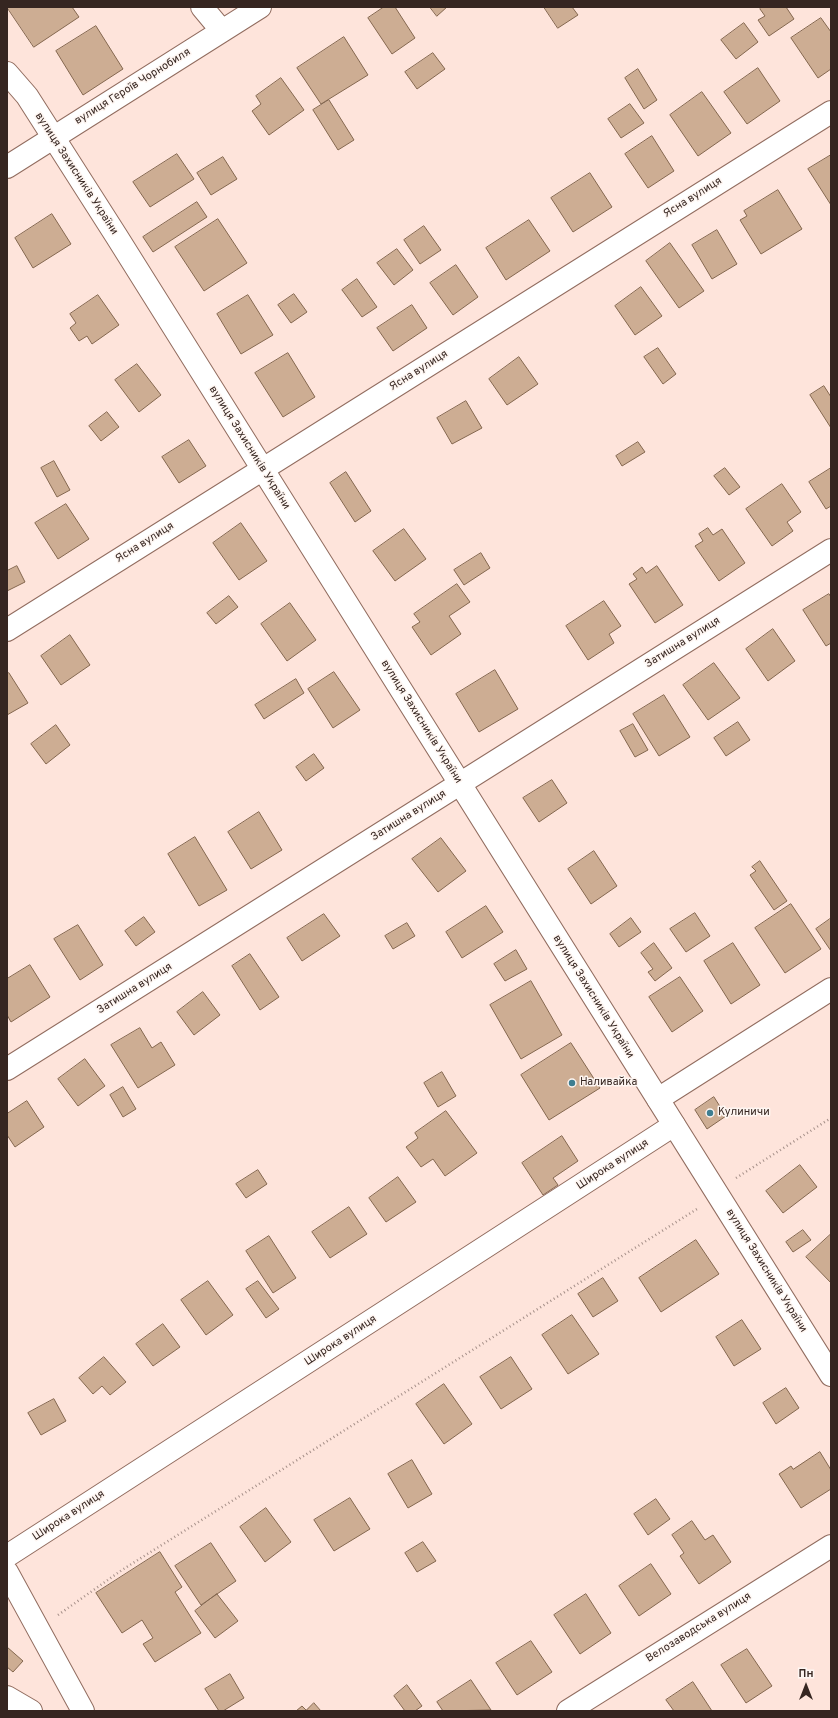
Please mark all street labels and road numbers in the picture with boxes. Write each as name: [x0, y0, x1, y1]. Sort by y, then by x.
street label: вулиця Героїв Чорнобиля: [73, 46, 193, 128]
street label: вулиця Захисників України: [32, 110, 120, 238]
street label: Ясна вулиця: [661, 175, 725, 221]
street label: Ясна вулиця: [387, 348, 451, 394]
street label: вулиця Захисників України: [206, 384, 292, 512]
street label: Ясна вулиця: [113, 520, 177, 566]
street label: Затишна вулиця: [643, 615, 723, 671]
street label: вулиця Захисників України: [378, 658, 464, 786]
street label: Затишна вулиця: [369, 788, 449, 844]
street label: вулиця Захисників України: [550, 933, 636, 1061]
street label: Затишна вулиця: [95, 961, 175, 1017]
street label: Широка вулиця: [575, 1137, 651, 1193]
street label: вулиця Захисників України: [723, 1207, 809, 1335]
street label: Широка вулиця: [303, 1313, 379, 1369]
street label: Широка вулиця: [31, 1488, 107, 1544]
street label: Велозаводська вулиця: [644, 1590, 754, 1666]

